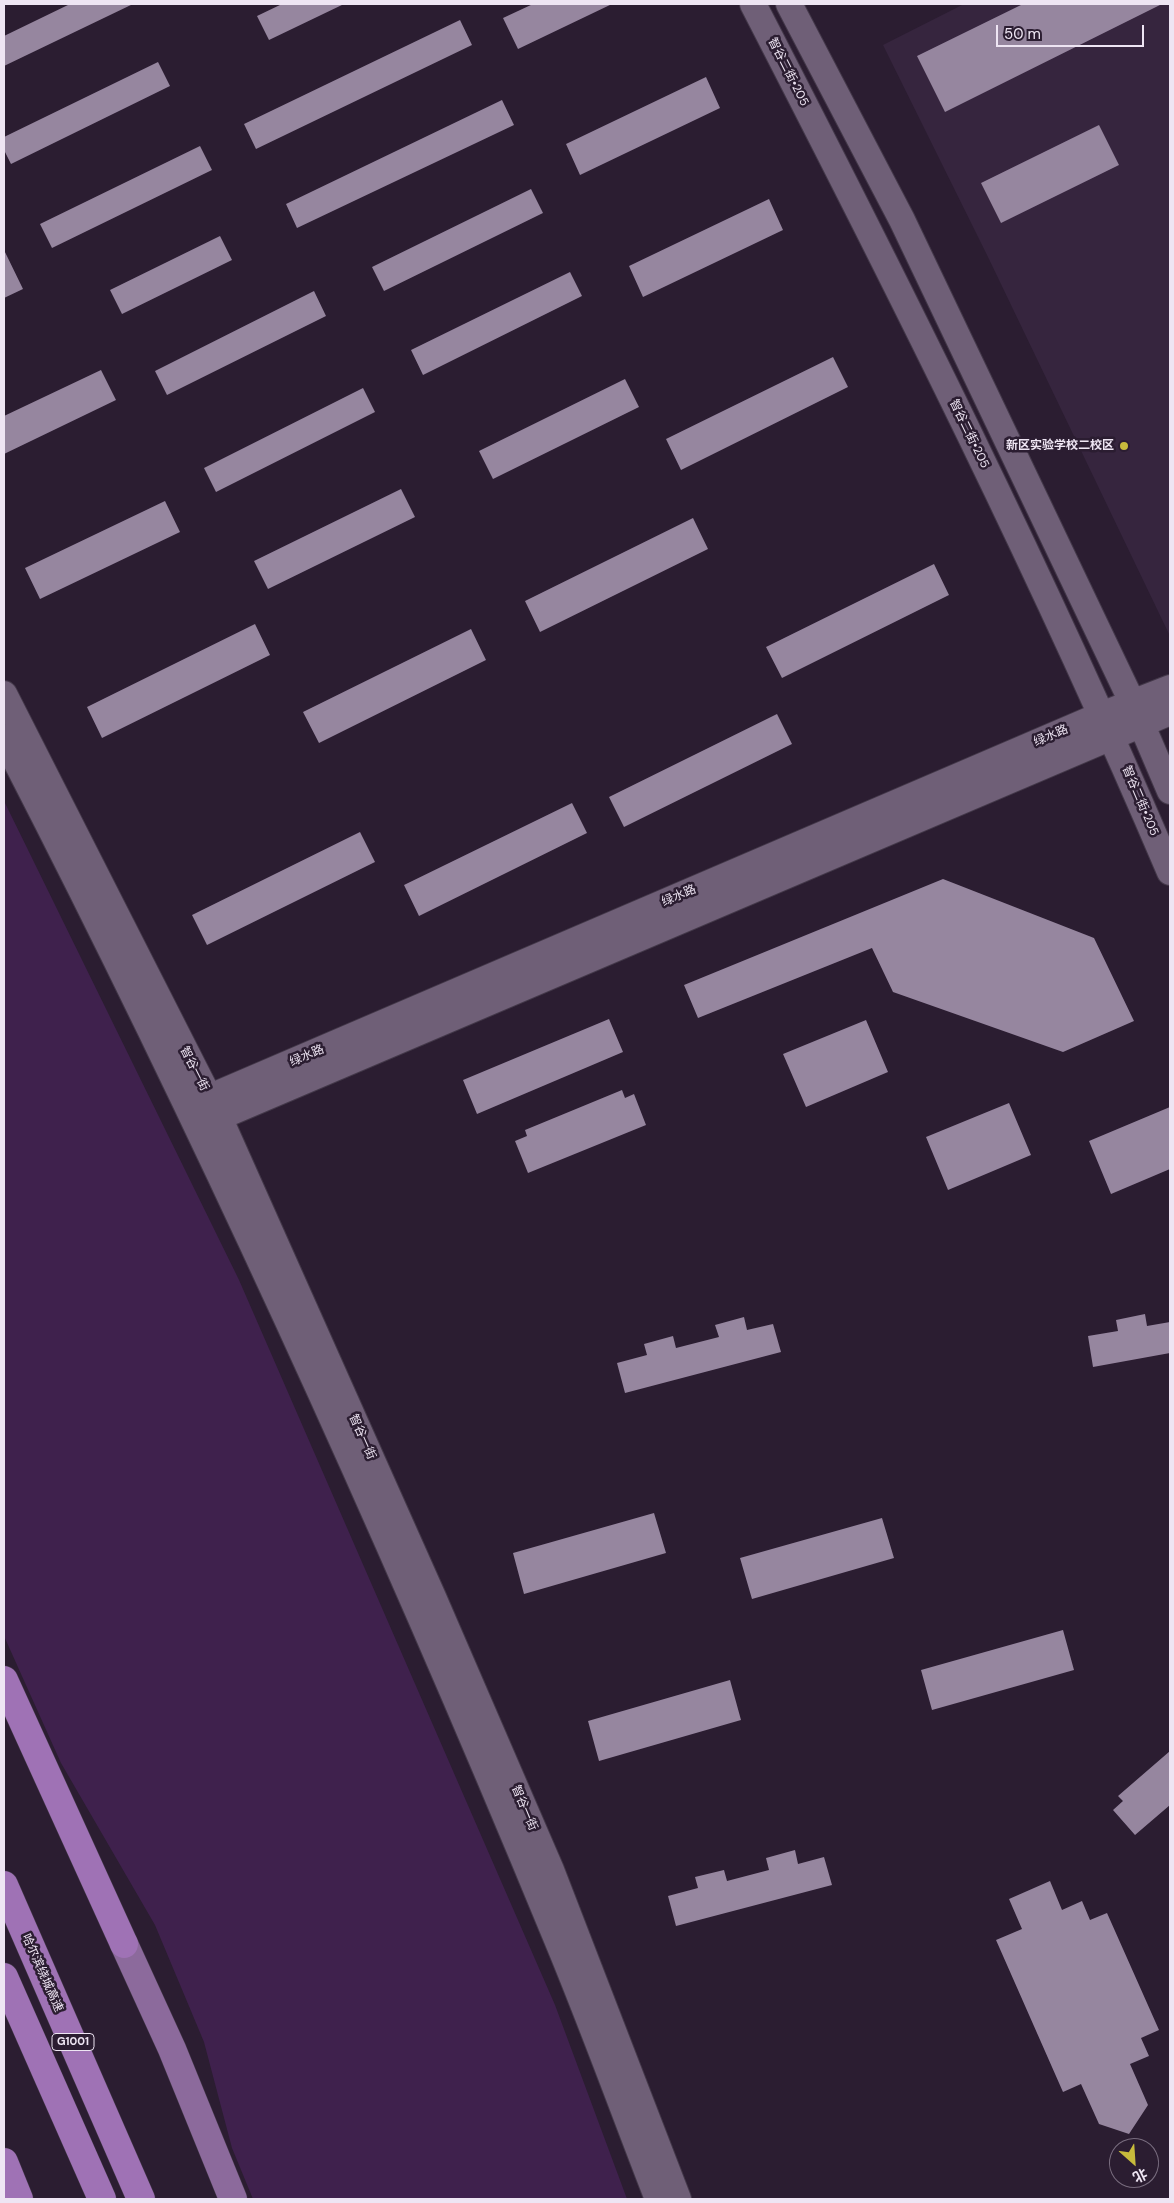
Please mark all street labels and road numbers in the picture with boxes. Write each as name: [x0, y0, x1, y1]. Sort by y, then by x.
street label: 智谷二街•205: [765, 35, 811, 109]
street label: 智谷二街•205: [946, 397, 992, 471]
street label: 绿水路: [1032, 722, 1070, 750]
street label: 智谷二街•205: [1119, 764, 1161, 838]
street label: 绿水路: [660, 882, 698, 910]
street label: 绿水路: [288, 1042, 326, 1070]
street label: 智谷一街: [177, 1044, 211, 1094]
street label: 智谷一街: [346, 1412, 378, 1462]
street label: 智谷一街: [508, 1783, 540, 1833]
street label: 哈尔滨绕城高速: [18, 1932, 66, 2014]
road number: G1001: [52, 2034, 94, 2050]

